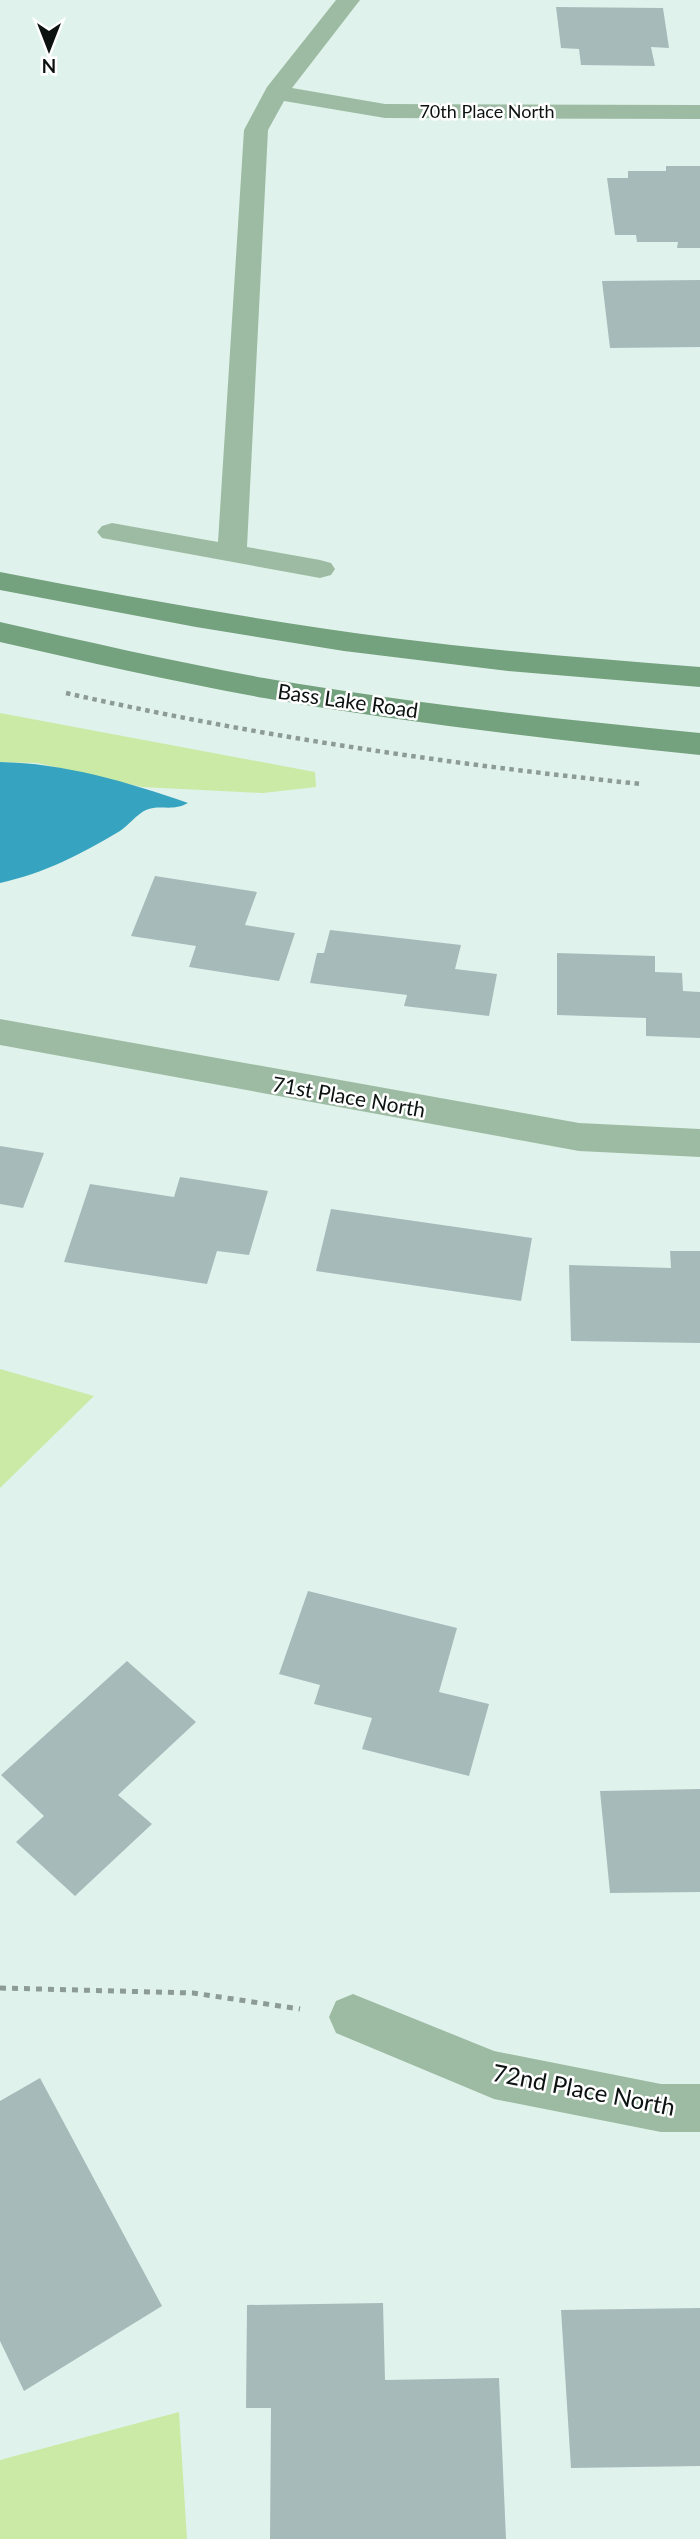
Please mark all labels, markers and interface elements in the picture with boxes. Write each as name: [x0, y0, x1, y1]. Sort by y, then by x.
north arrow: [14, 14, 84, 84]
text: N: [42, 55, 56, 78]
street label: 70th Place North: [419, 100, 555, 122]
street label: Bass Lake Road: [276, 678, 420, 722]
street label: 71st Place North: [270, 1070, 428, 1122]
street label: 72nd Place North: [490, 2057, 678, 2121]

